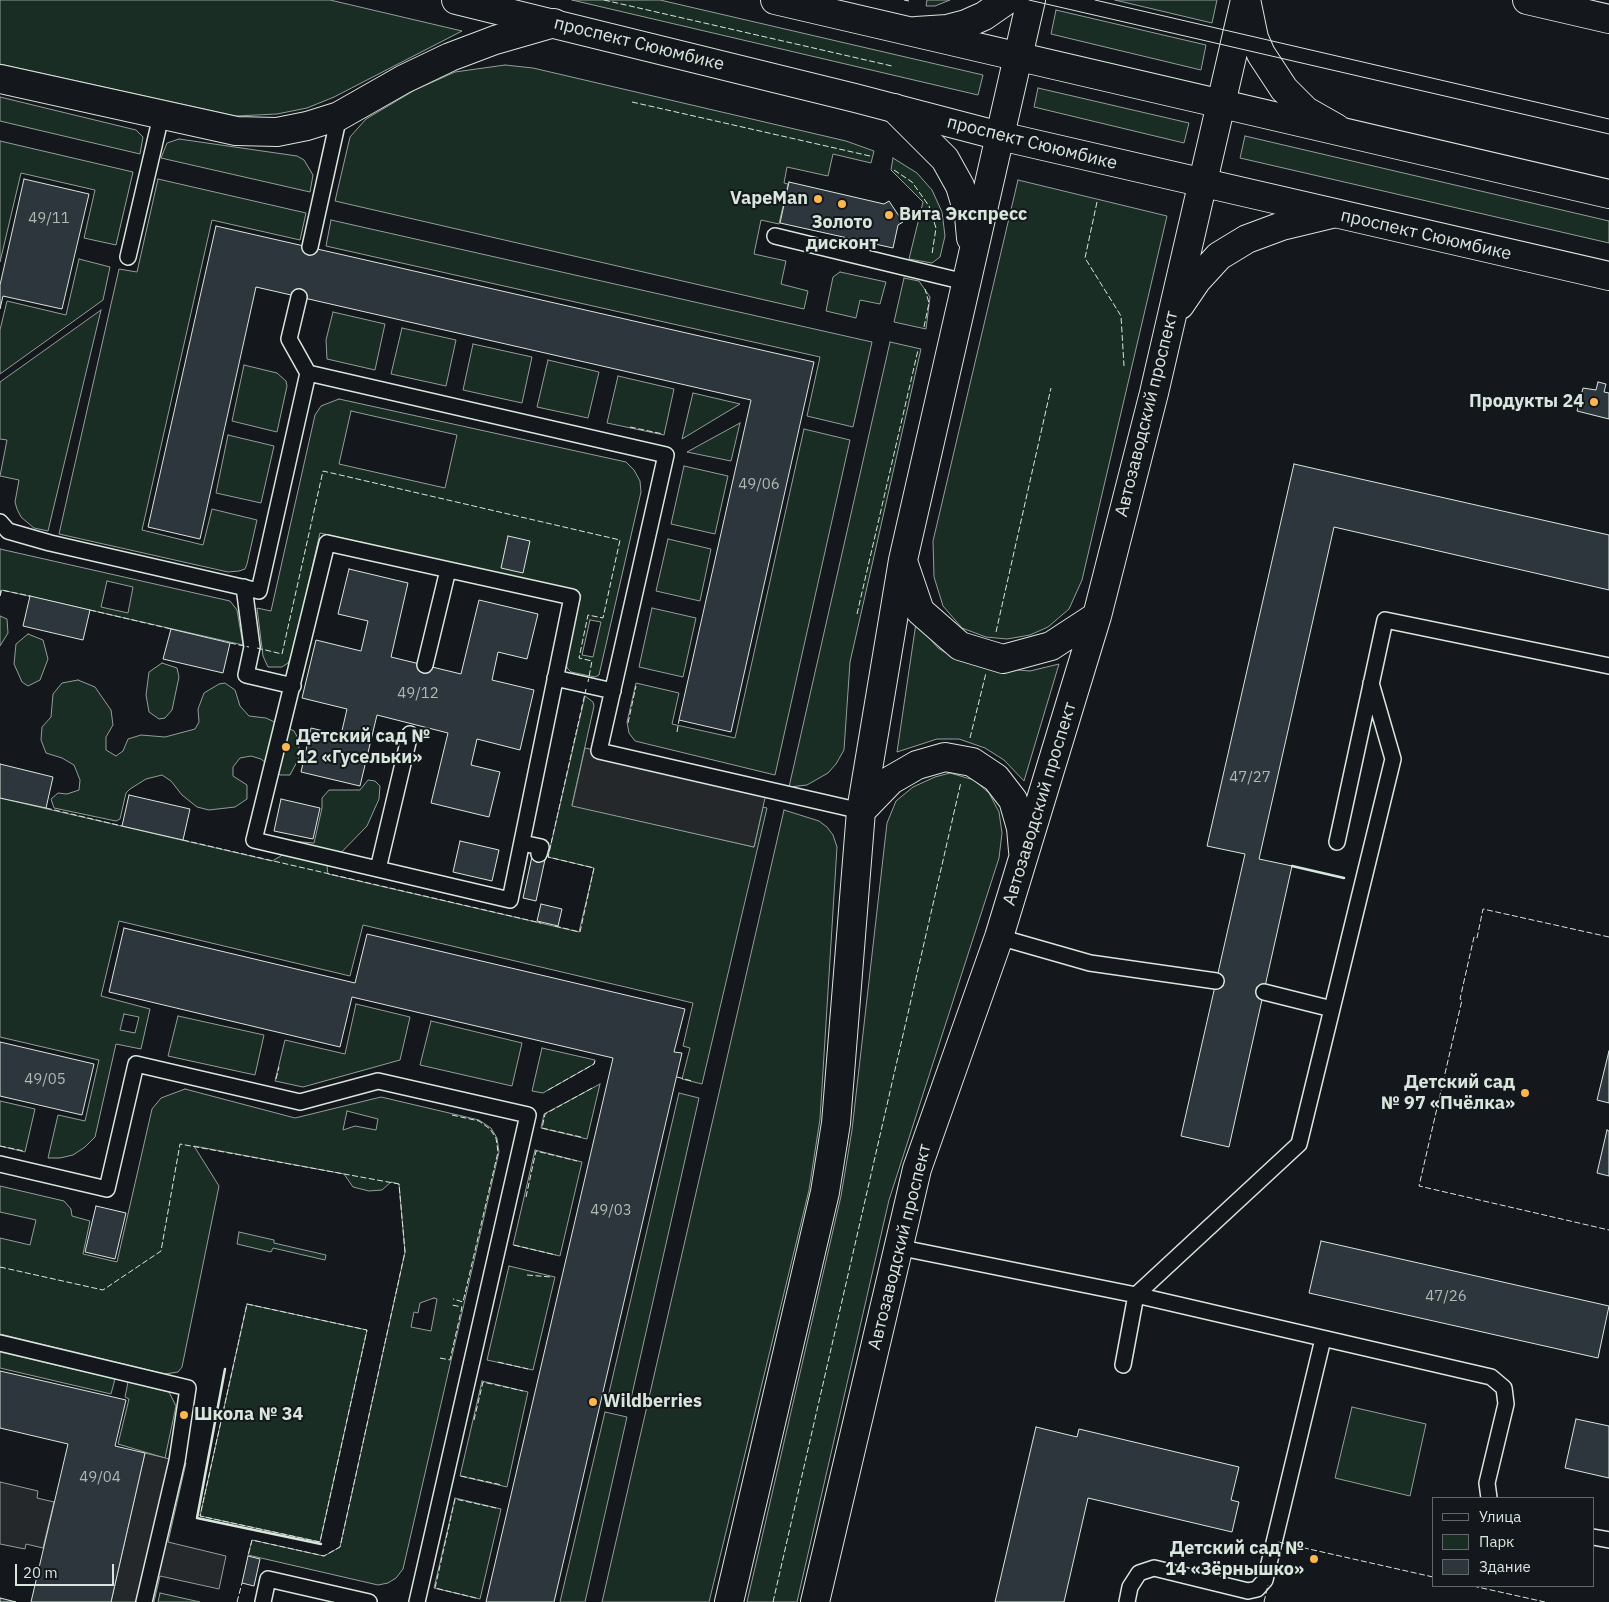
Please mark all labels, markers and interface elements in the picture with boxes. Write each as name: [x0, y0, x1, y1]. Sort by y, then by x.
street label: проспект Сююмбике: [552, 12, 726, 76]
street label: проспект Сююмбике: [945, 111, 1119, 175]
place label: VapeMan: [730, 188, 808, 210]
marker: VapeMan: [812, 193, 824, 205]
marker: Золото дисконт: [836, 198, 848, 210]
place label: Вита Экспресс: [899, 204, 1027, 226]
street label: проспект Сююмбике: [1338, 205, 1514, 265]
marker: Вита Экспресс: [883, 209, 895, 221]
house number: 49/11: [28, 210, 70, 228]
place label: Золото дисконт: [806, 212, 878, 254]
street label: Автозаводский проспект: [1111, 309, 1183, 519]
place label: Продукты 24: [1469, 391, 1584, 413]
marker: Продукты 24: [1588, 396, 1600, 408]
house number: 49/06: [738, 476, 780, 494]
house number: 49/12: [397, 685, 439, 703]
street label: Автозаводский проспект: [999, 700, 1081, 908]
place label: Детский сад № 12 «Гусельки»: [296, 726, 430, 769]
marker: Детский сад № 12 «Гусельки»: [280, 741, 292, 753]
house number: 47/27: [1229, 769, 1271, 787]
house number: 49/05: [24, 1071, 66, 1089]
place label: Детский сад № 97 «Пчёлка»: [1381, 1072, 1515, 1114]
marker: Детский сад № 97 «Пчёлка»: [1519, 1087, 1531, 1099]
street label: Автозаводский проспект: [864, 1142, 936, 1352]
house number: 49/03: [590, 1202, 632, 1220]
house number: 47/26: [1425, 1288, 1467, 1306]
place label: Wildberries: [603, 1391, 702, 1413]
marker: Wildberries: [587, 1396, 599, 1408]
place label: Школа № 34: [194, 1404, 303, 1426]
marker: Школа № 34: [178, 1409, 190, 1421]
house number: 49/04: [79, 1469, 121, 1487]
legend: [1432, 1497, 1594, 1587]
text: Улица: [1479, 1507, 1521, 1526]
text: Парк: [1479, 1532, 1514, 1551]
place label: Детский сад № 14 «Зёрнышко»: [1165, 1538, 1304, 1580]
marker: Детский сад № 14 «Зёрнышко»: [1308, 1553, 1320, 1565]
scale bar: [18, 1554, 116, 1586]
text: Здание: [1479, 1557, 1531, 1576]
text: 20 m: [23, 1563, 58, 1582]

